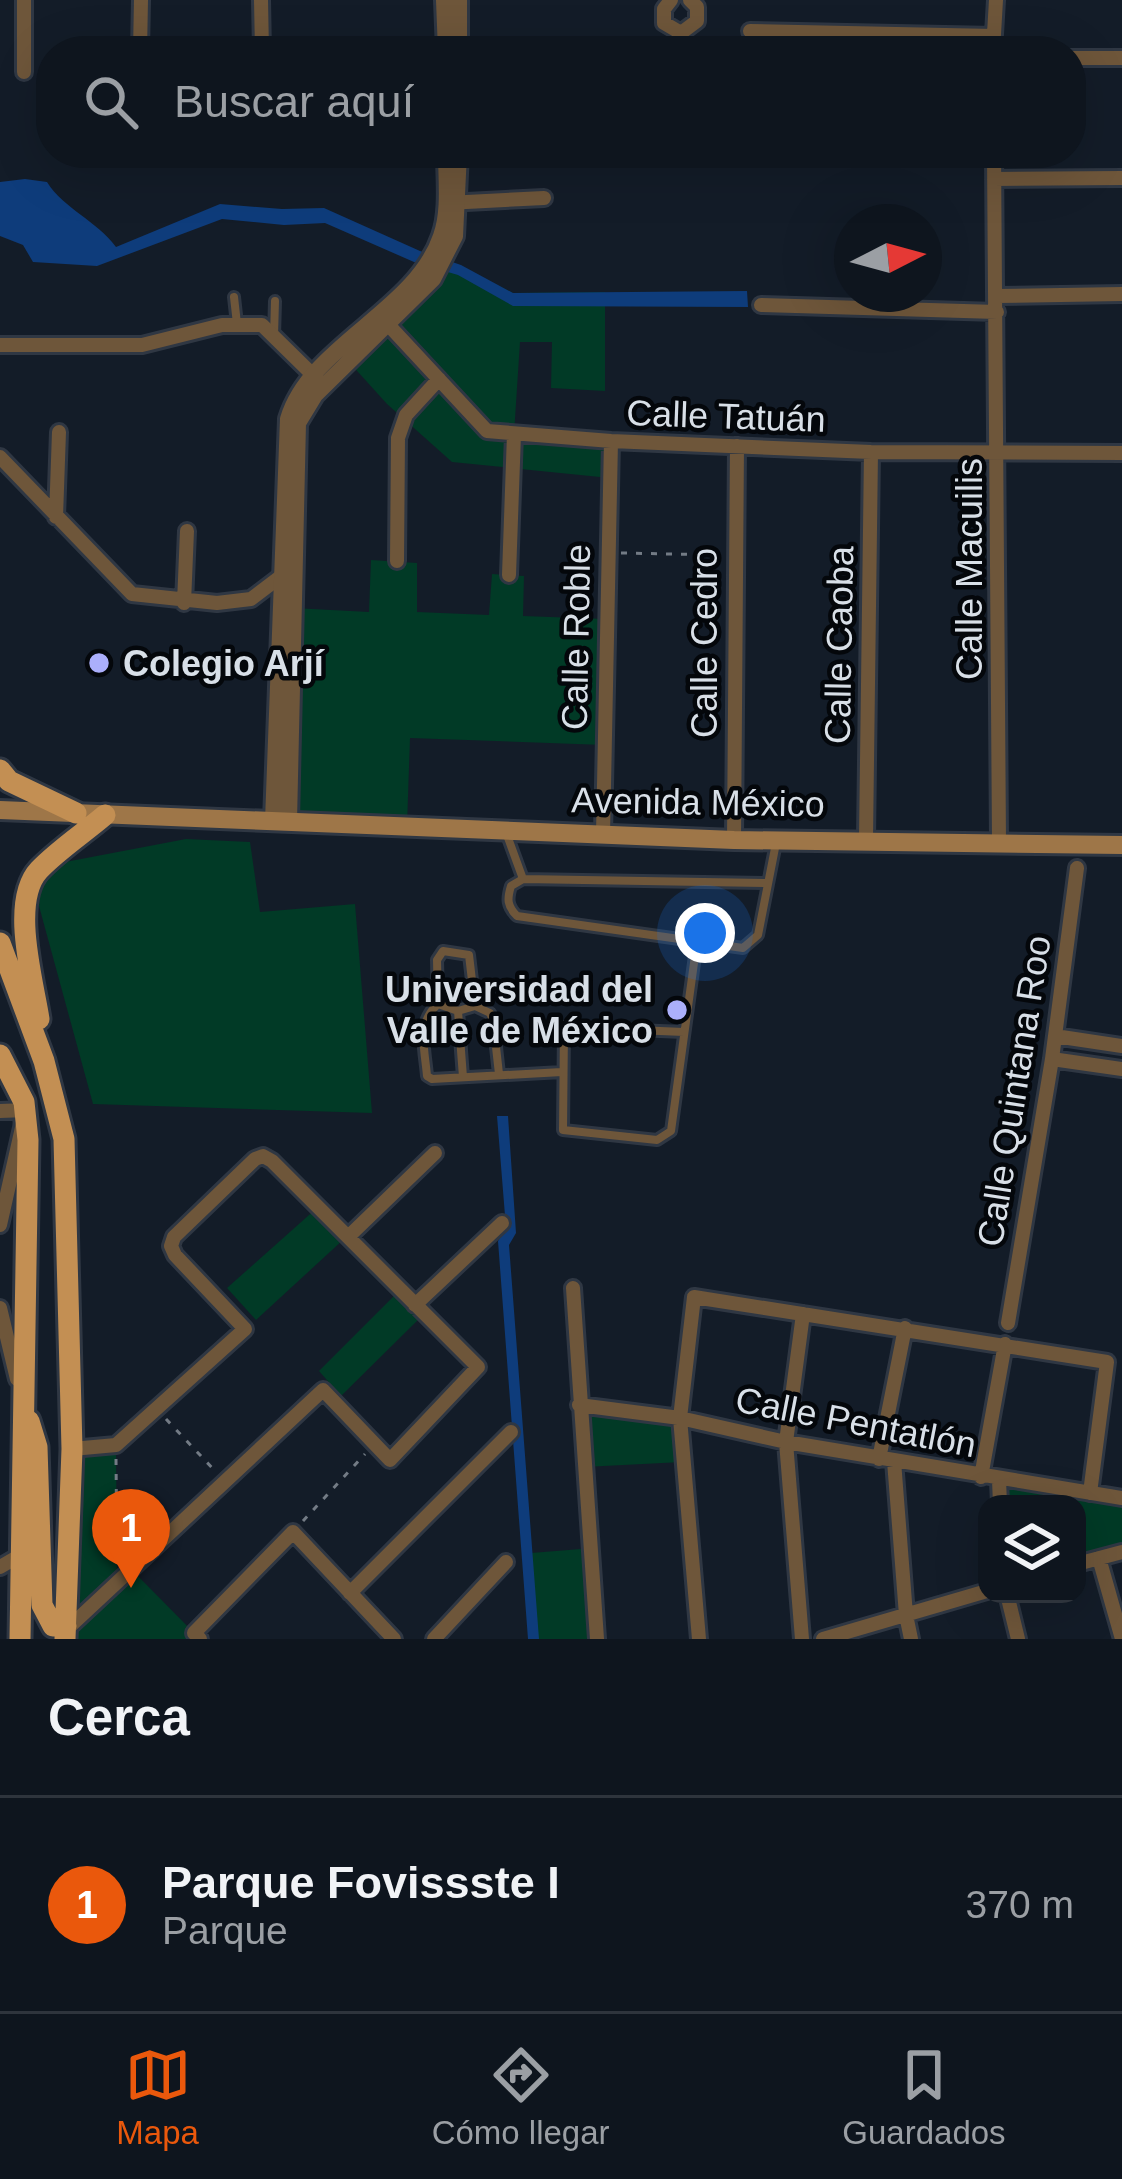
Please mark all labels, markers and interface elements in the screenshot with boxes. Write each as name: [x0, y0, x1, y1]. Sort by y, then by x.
search box: [36, 36, 1086, 168]
icon: search: [78, 69, 144, 135]
text: Buscar aquí: [174, 76, 414, 127]
north arrow: [834, 204, 942, 312]
street label: Calle Tatuán: [626, 392, 826, 440]
street label: Calle Macuilis: [949, 458, 990, 680]
street label: Calle Roble: [554, 544, 598, 730]
street label: Calle Caoba: [817, 545, 861, 744]
street label: Calle Cedro: [684, 548, 725, 738]
place label: Colegio Arjí: [123, 643, 325, 684]
marker: Colegio Arjí: [86, 650, 112, 676]
street label: Avenida México: [571, 779, 825, 825]
your location: [675, 903, 735, 963]
street label: Calle Quintana Roo: [969, 933, 1059, 1249]
place label: Universidad del Valle de México: [385, 969, 653, 1051]
marker: Universidad del Valle de México: [664, 997, 690, 1023]
street label: Calle Pentatlón: [732, 1379, 980, 1465]
pin: 1: [92, 1489, 170, 1588]
map controls: [978, 1495, 1086, 1603]
button: layers: [978, 1495, 1086, 1603]
text: Cerca: [48, 1689, 190, 1746]
text: Parque Fovissste I: [162, 1857, 560, 1908]
text: 1: [76, 1883, 98, 1926]
text: 370 m: [966, 1883, 1074, 1926]
text: Parque: [162, 1909, 288, 1952]
tab: Mapa: [116, 2042, 199, 2152]
tab: Cómo llegar: [432, 2042, 610, 2152]
tab: Guardados: [842, 2042, 1006, 2152]

